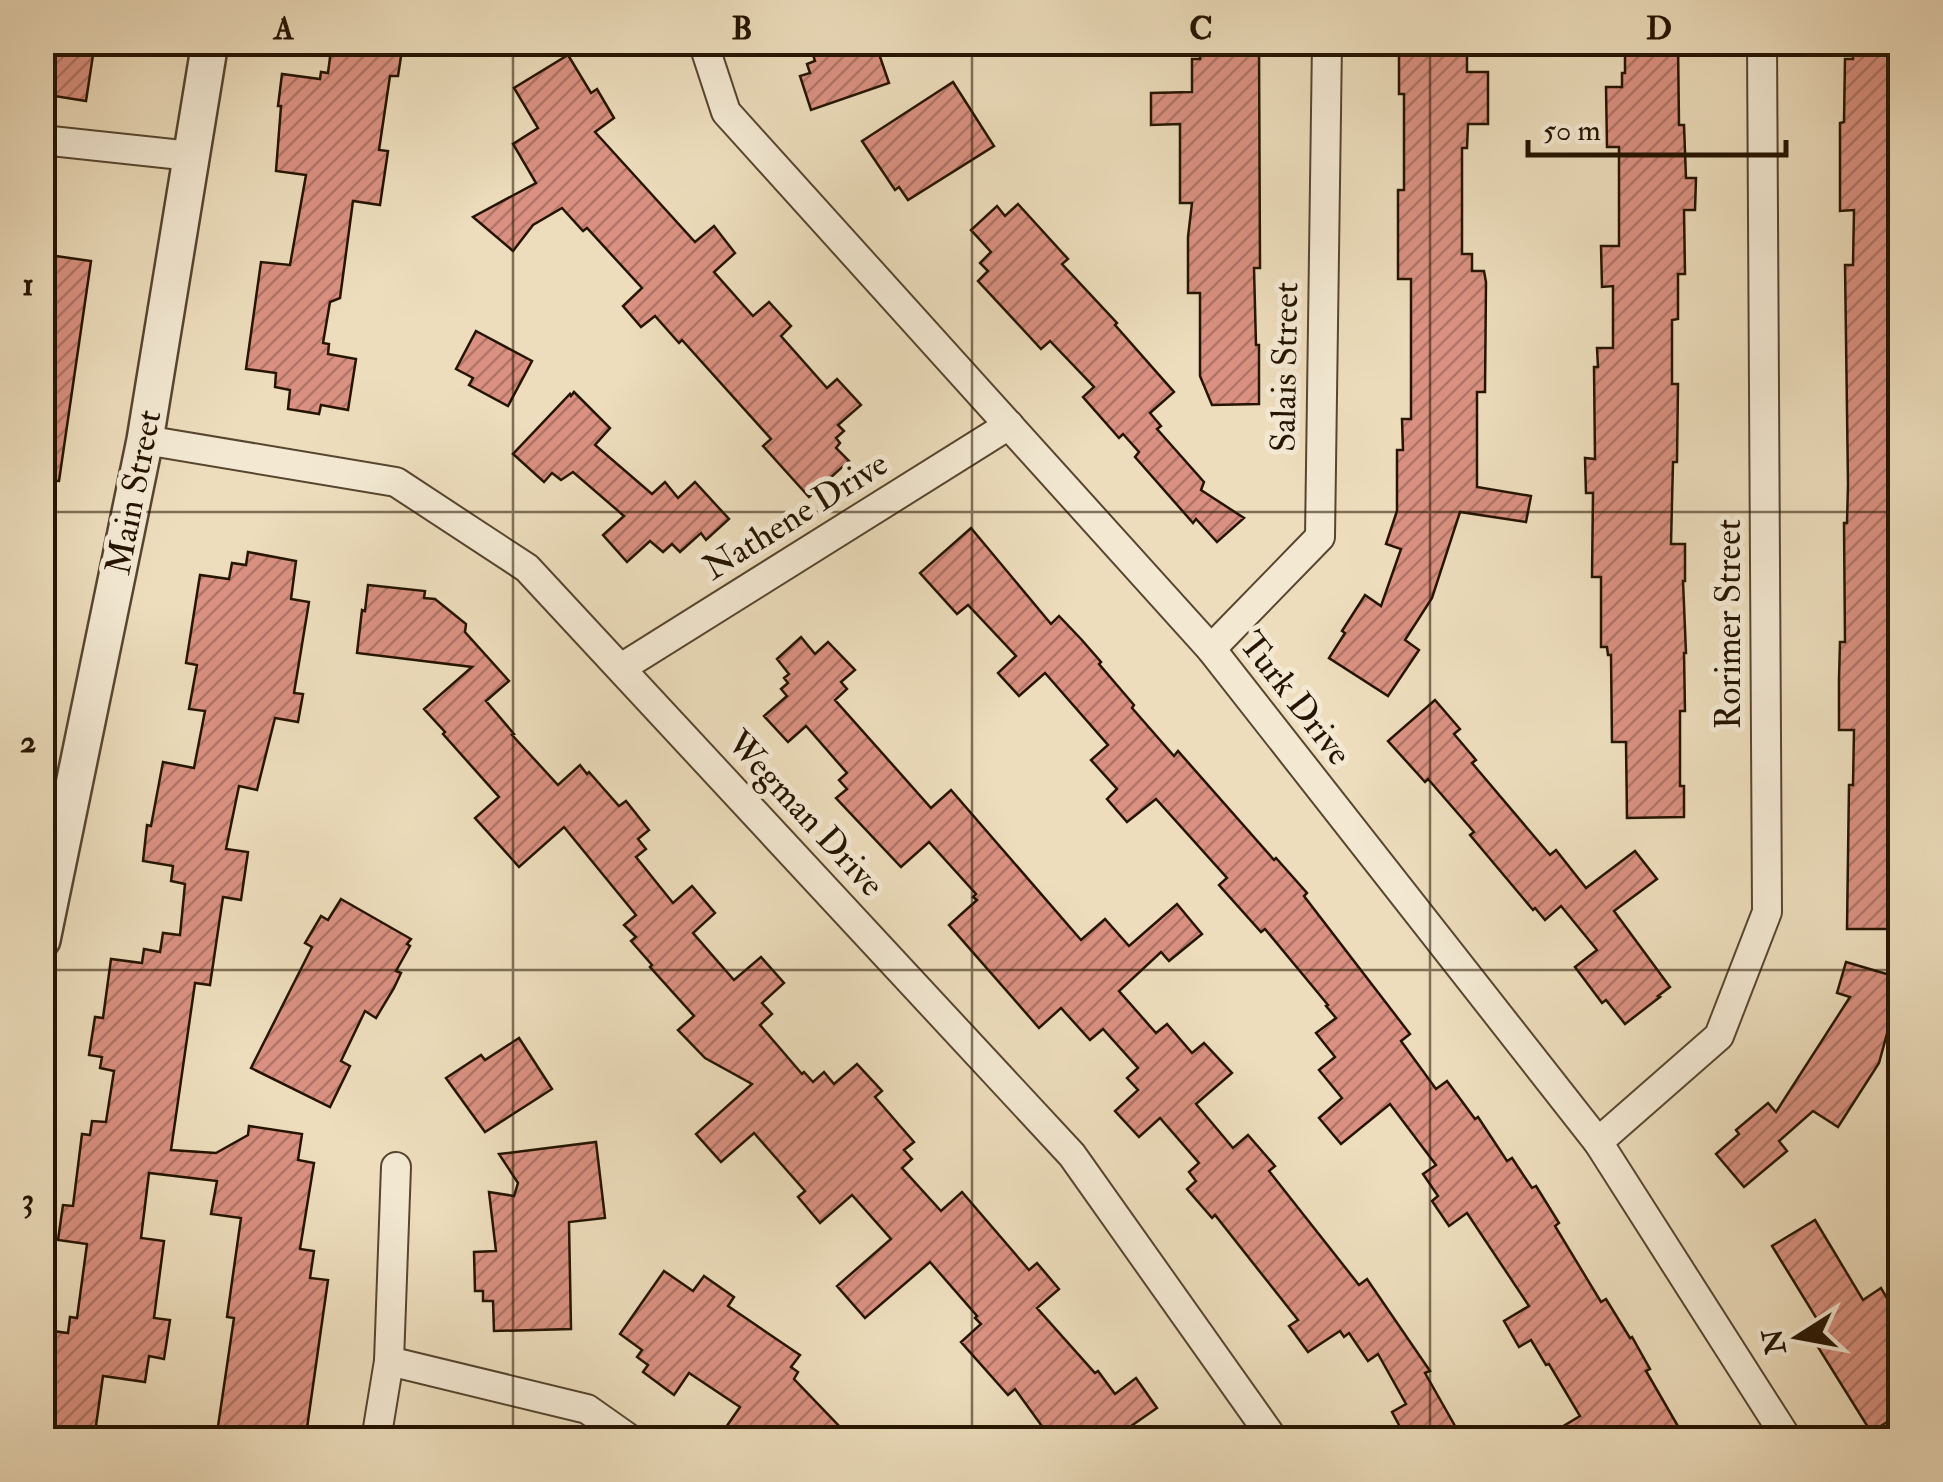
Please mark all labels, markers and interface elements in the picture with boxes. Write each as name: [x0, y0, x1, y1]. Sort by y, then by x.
text: A: [272, 9, 295, 49]
text: B: [732, 9, 752, 49]
text: C: [1189, 9, 1213, 49]
text: D: [1646, 9, 1672, 49]
scale bar: [1528, 95, 1786, 157]
text: 50 m: [1543, 112, 1601, 149]
text: 1: [22, 265, 34, 305]
street label: Salais Street: [1262, 282, 1308, 453]
street label: Main Street: [96, 406, 172, 578]
street label: Nathene Drive: [695, 442, 896, 590]
street label: Rorimer Street: [1707, 519, 1751, 729]
street label: Turk Drive: [1229, 623, 1361, 774]
street label: Wegman Drive: [716, 721, 893, 906]
text: 2: [20, 722, 36, 762]
text: 3: [22, 1180, 34, 1220]
north arrow: [1748, 1287, 1848, 1387]
text: N: [1755, 1325, 1795, 1358]

